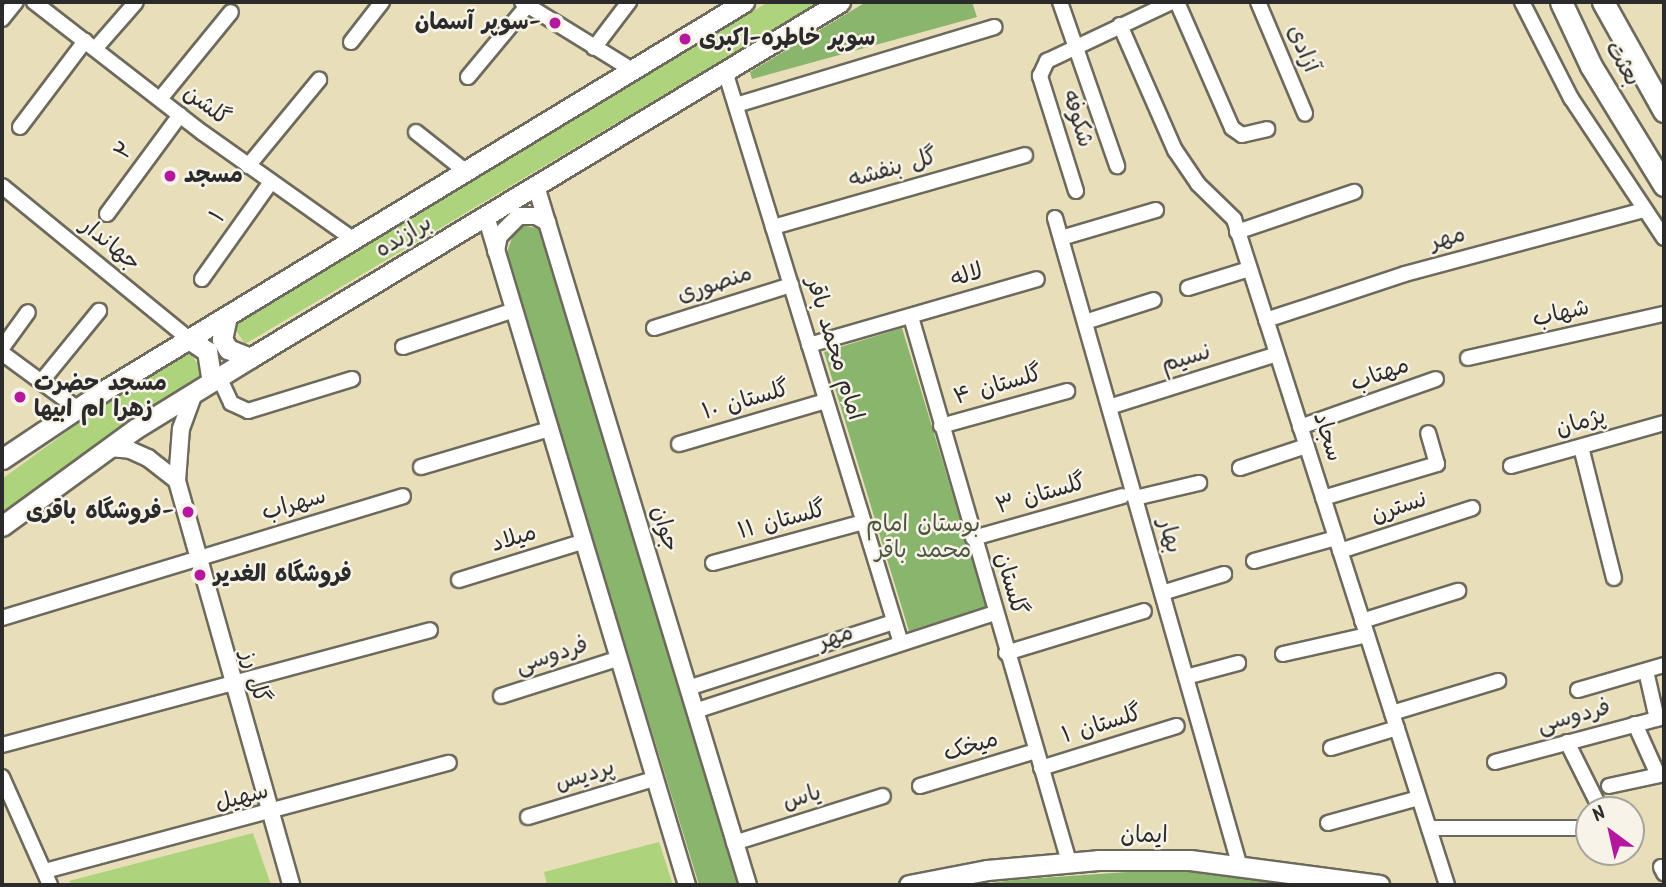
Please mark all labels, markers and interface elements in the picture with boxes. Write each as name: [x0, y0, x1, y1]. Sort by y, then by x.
place label: سوپر آسمان-: [415, 9, 541, 37]
marker: سوپر آسمان-: [547, 15, 563, 31]
street label: آزادی: [1280, 21, 1324, 77]
place label: سوپر خاطره-اکبری: [699, 25, 875, 53]
marker: سوپر خاطره-اکبری: [677, 31, 693, 47]
street label: بعثت: [1598, 37, 1646, 91]
street label: گلشن: [177, 80, 235, 132]
street label: شکوفه: [1055, 87, 1099, 151]
street label: ۲: [109, 137, 141, 165]
street label: گل بنفشه: [846, 143, 940, 195]
place label: مسجد: [184, 162, 243, 190]
marker: مسجد: [162, 168, 178, 184]
street label: ۱: [204, 206, 232, 228]
street label: برازنده: [371, 209, 437, 265]
street label: جهاندار: [74, 212, 146, 278]
street label: مهر: [1427, 221, 1469, 257]
street label: لاله: [948, 258, 986, 294]
street label: منصوری: [674, 260, 756, 310]
street label: امام محمد باقر: [799, 274, 869, 424]
street label: شهاب: [1530, 294, 1592, 334]
street label: نسیم: [1158, 338, 1214, 380]
street label: مهتاب: [1347, 352, 1413, 398]
street label: گلستان ۴: [951, 360, 1045, 412]
place label: مسجد حضرت زهرا ام ابیها: [34, 370, 167, 424]
street label: گلستان ۱۰: [699, 375, 793, 427]
marker: مسجد حضرت زهرا ام ابیها: [12, 389, 28, 405]
street label: پژمان: [1553, 403, 1609, 443]
street label: سجاد: [1306, 409, 1348, 465]
street label: گلستان ۳: [993, 469, 1089, 521]
street label: سهراب: [259, 483, 329, 527]
street label: نسترن: [1368, 486, 1430, 530]
street label: گلستان ۱۱: [735, 496, 829, 546]
place label: فروشگاه باقری-: [26, 498, 174, 526]
street label: جوان: [644, 503, 684, 555]
marker: فروشگاه باقری-: [180, 504, 196, 520]
park label: بوستان امام محمد باقر: [866, 511, 980, 565]
street label: بهار: [1151, 515, 1187, 557]
street label: میلاد: [488, 519, 540, 559]
street label: گلستان: [988, 549, 1032, 619]
place label: فروشگاه الغدیر: [214, 561, 352, 589]
marker: فروشگاه الغدیر: [192, 567, 208, 583]
street label: مهر: [815, 619, 857, 657]
street label: فردوسی: [512, 631, 592, 681]
street label: گل رز: [233, 648, 275, 706]
street label: فردوسی: [1534, 694, 1614, 740]
street label: گلستان ۱: [1059, 700, 1145, 750]
street label: میخک: [940, 726, 1002, 768]
street label: پردیس: [552, 754, 618, 798]
street label: سهیل: [212, 778, 272, 818]
street label: یاس: [779, 779, 825, 817]
north arrow: [1575, 796, 1645, 866]
text: N: [1586, 799, 1613, 831]
street label: ایمان: [1120, 822, 1168, 850]

